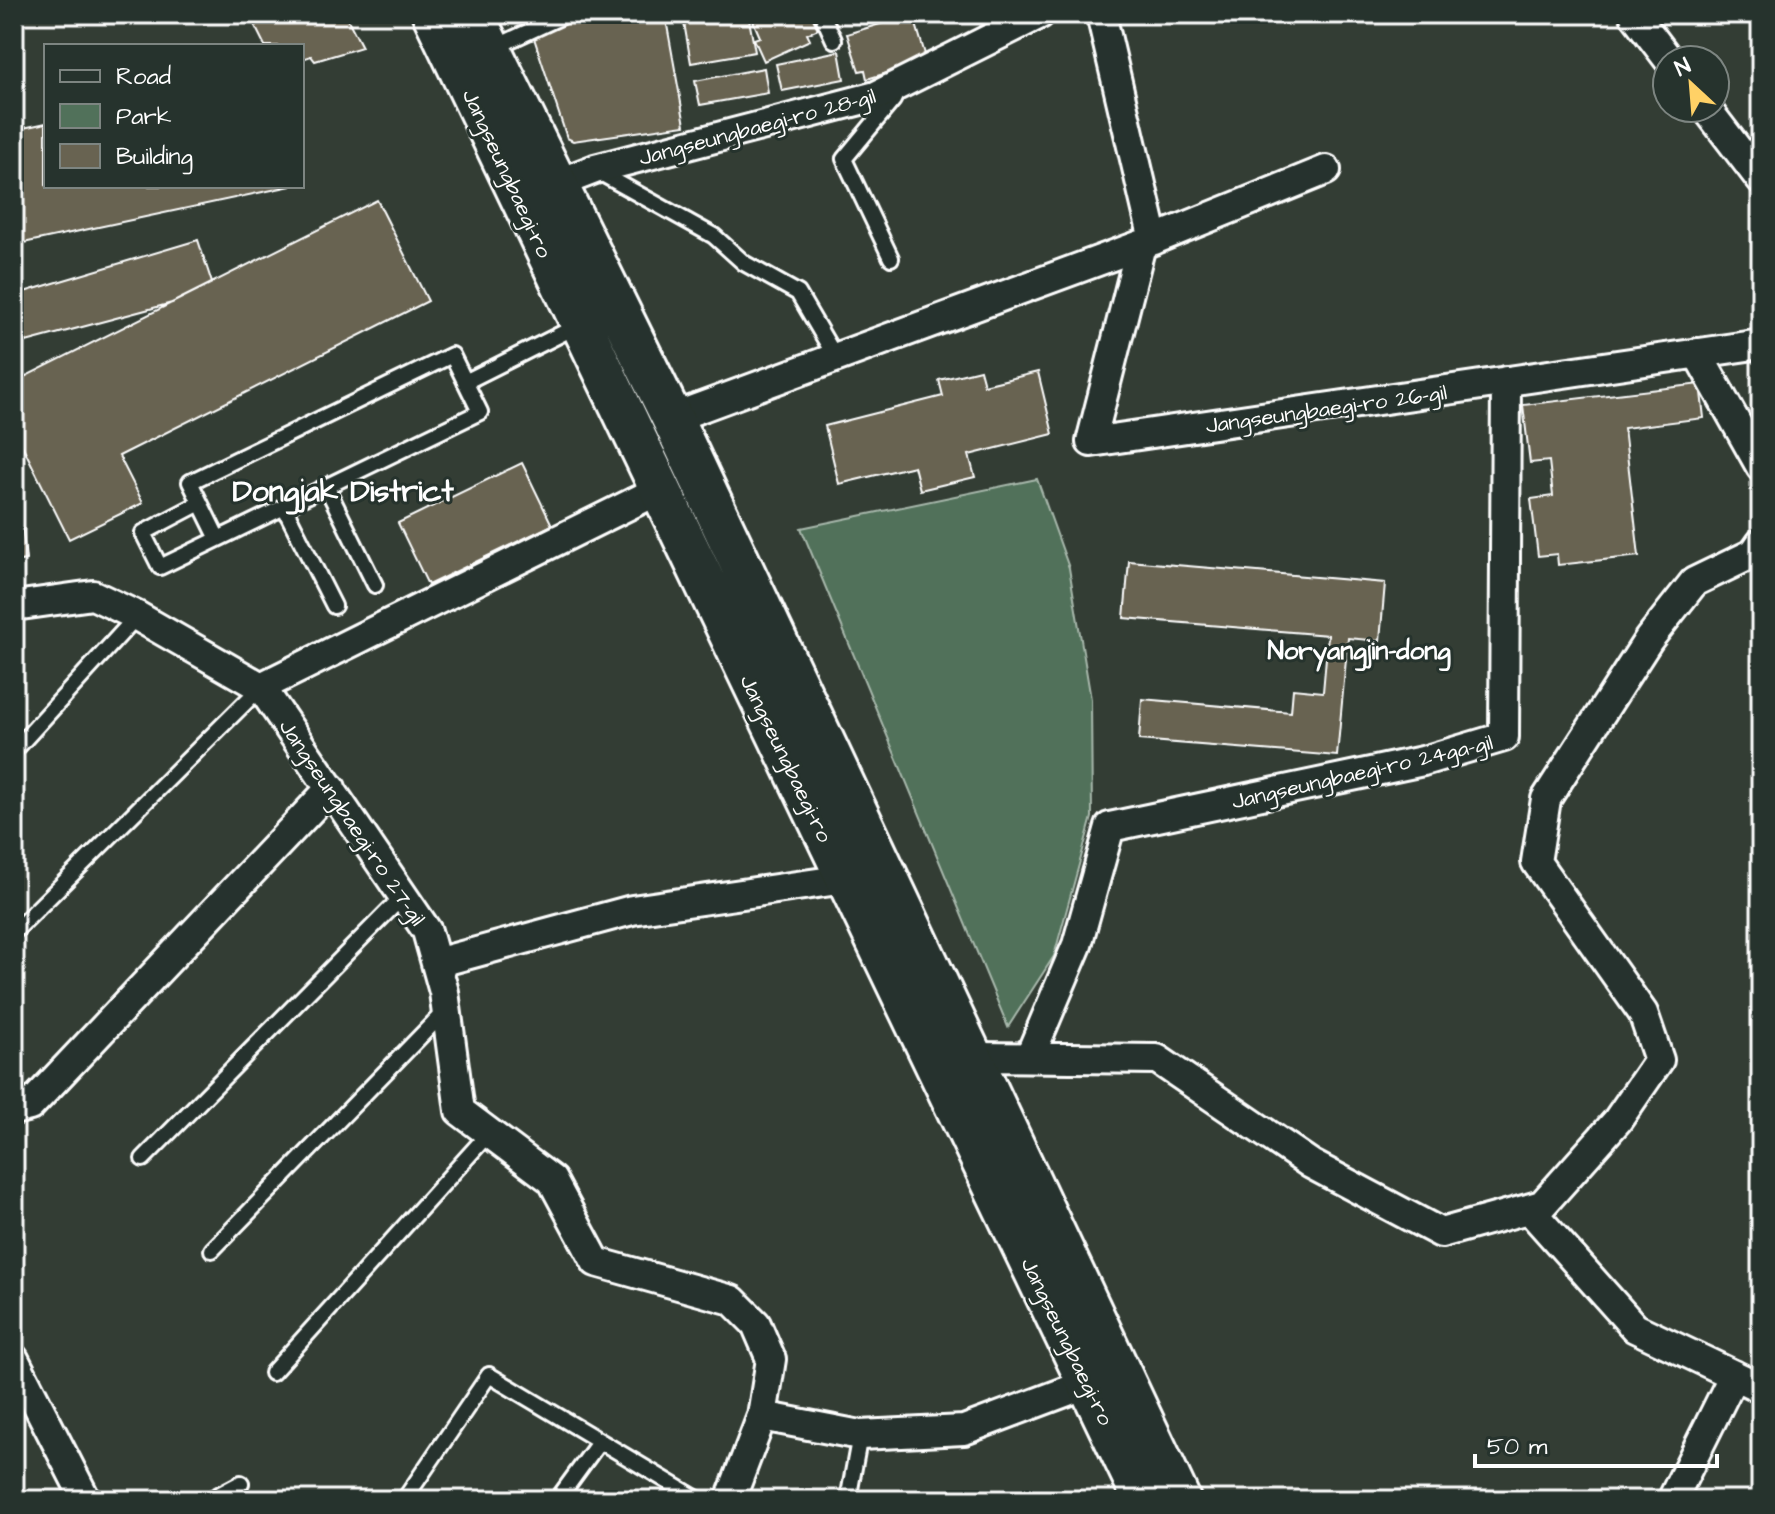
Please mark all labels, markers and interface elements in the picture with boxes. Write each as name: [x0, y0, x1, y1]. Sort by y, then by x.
legend: [44, 44, 304, 188]
north arrow: [1651, 44, 1731, 124]
text: N: [1670, 50, 1696, 84]
text: Road: [116, 60, 171, 94]
street label: Jangseungbaegi-ro 28-gil: [636, 81, 879, 175]
street label: Jangseungbaegi-ro: [453, 84, 560, 264]
text: Park: [116, 100, 172, 134]
text: Building: [116, 140, 193, 175]
street label: Jangseungbaegi-ro 26-gil: [1204, 377, 1449, 443]
district label: Dongjak District: [232, 471, 454, 515]
district label: Noryangjin-dong: [1267, 633, 1451, 672]
street label: Jangseungbaegi-ro: [731, 670, 840, 849]
street label: Jangseungbaegi-ro 27-gil: [270, 713, 433, 933]
street label: Jangseungbaegi-ro 24ga-gil: [1229, 727, 1496, 819]
street label: Jangseungbaegi-ro: [1012, 1253, 1121, 1432]
scale bar: [1475, 1418, 1717, 1468]
text: 50 m: [1487, 1430, 1548, 1464]

